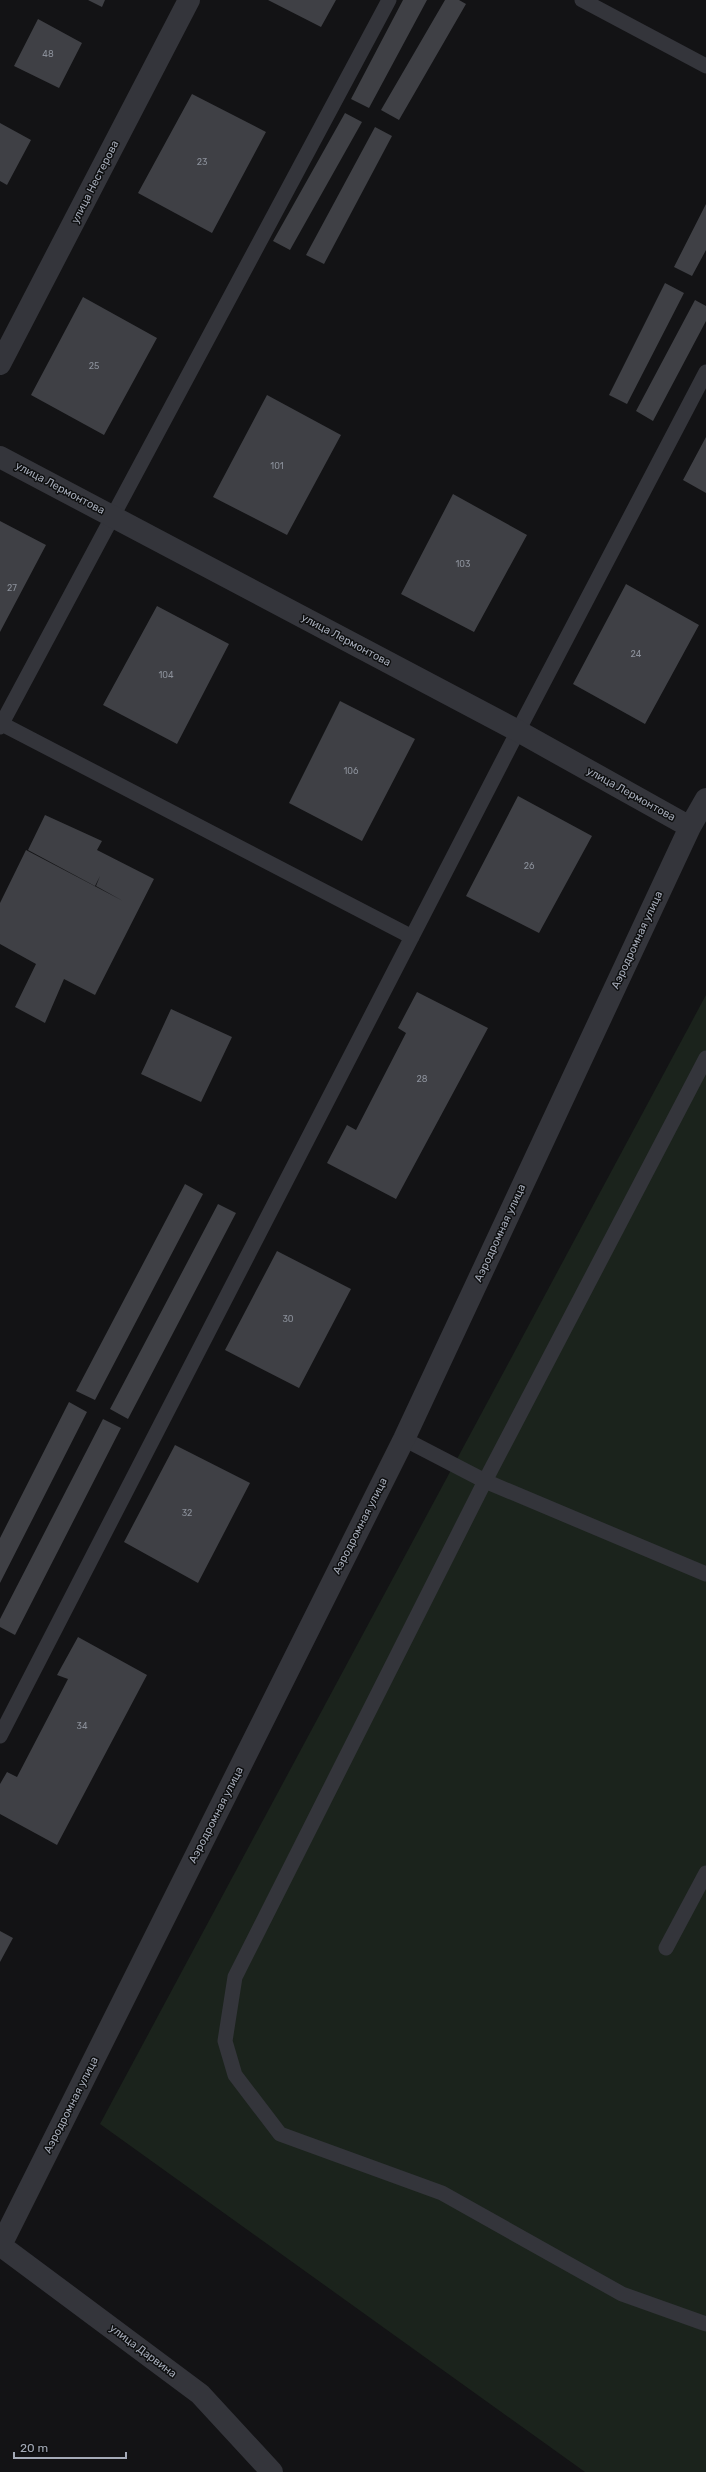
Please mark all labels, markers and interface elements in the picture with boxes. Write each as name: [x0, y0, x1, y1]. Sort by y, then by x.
house number: 48: [42, 49, 54, 59]
street label: улица Нестерова: [68, 138, 122, 226]
house number: 23: [197, 157, 207, 167]
house number: 25: [89, 361, 99, 371]
street label: улица Лермонтова: [13, 459, 107, 517]
house number: 101: [270, 461, 284, 471]
house number: 103: [456, 559, 470, 569]
house number: 27: [7, 583, 17, 593]
street label: улица Лермонтова: [299, 611, 393, 669]
house number: 24: [631, 649, 642, 659]
house number: 104: [158, 670, 174, 680]
street label: улица Лермонтова: [584, 764, 678, 824]
house number: 106: [344, 766, 359, 776]
house number: 26: [524, 861, 535, 871]
street label: Аэродромная улица: [609, 889, 665, 991]
house number: 28: [416, 1074, 428, 1084]
street label: Аэродромная улица: [472, 1182, 528, 1284]
house number: 30: [282, 1314, 294, 1324]
street label: Аэродромная улица: [330, 1476, 390, 1576]
house number: 32: [182, 1508, 192, 1518]
house number: 34: [77, 1721, 88, 1731]
street label: Аэродромная улица: [186, 1765, 246, 1865]
street label: Аэродромная улица: [41, 2055, 101, 2155]
street label: улица Дарвина: [107, 2322, 179, 2380]
scale bar: [14, 2434, 126, 2460]
text: 20 m: [20, 2441, 48, 2455]

